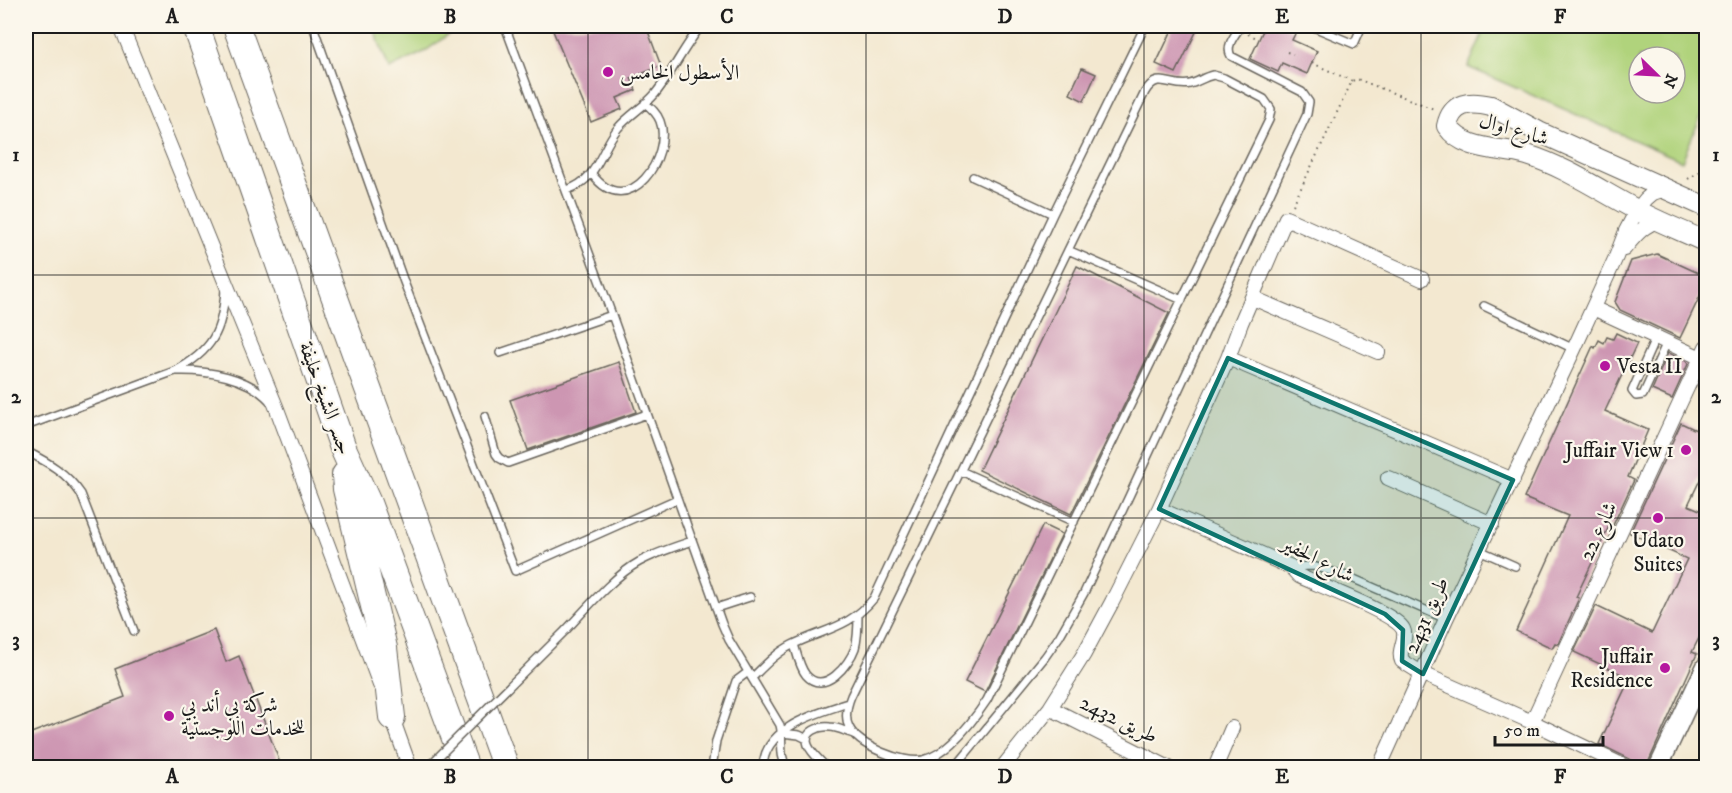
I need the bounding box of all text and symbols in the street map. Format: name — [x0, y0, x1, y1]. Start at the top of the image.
text: A — [165, 5, 180, 30]
text: B — [444, 5, 456, 30]
text: C — [720, 5, 734, 30]
text: D — [998, 5, 1013, 30]
text: E — [1275, 5, 1289, 30]
text: F — [1554, 5, 1567, 30]
north arrow — [1627, 45, 1687, 105]
place label: الأسطول الخامس — [620, 57, 739, 86]
marker: الأسطول الخامس — [601, 65, 615, 79]
text: N — [1658, 71, 1682, 91]
street label: شارع اوال — [1475, 108, 1552, 156]
text: 1 — [12, 143, 20, 168]
text: 1 — [1712, 143, 1720, 168]
street label: جسر الشيخ خليفة — [288, 338, 358, 460]
place label: Vesta II — [1616, 354, 1682, 380]
marker: Vesta II — [1598, 359, 1612, 373]
text: 2 — [11, 385, 22, 410]
text: 2 — [1711, 385, 1722, 410]
place label: Juffair View 1 — [1563, 438, 1674, 464]
marker: Juffair View 1 — [1679, 443, 1693, 457]
street label: شارع 22 — [1574, 498, 1627, 567]
marker: Udato Suites — [1651, 511, 1665, 525]
place label: Udato Suites — [1632, 528, 1684, 578]
street label: شارع الجفير — [1273, 530, 1358, 593]
street label: طريق 2431 — [1399, 573, 1455, 658]
text: 3 — [12, 628, 20, 653]
text: 3 — [1712, 628, 1720, 653]
place label: Juffair Residence — [1570, 644, 1653, 694]
marker: Juffair Residence — [1658, 661, 1672, 675]
place label: شركة بي أند بي للخدمات اللوجستية — [181, 689, 305, 742]
street label: طريق 2432 — [1075, 690, 1162, 750]
marker: شركة بي أند بي للخدمات اللوجستية — [162, 709, 176, 723]
scale bar — [1495, 709, 1603, 747]
text: 50 m — [1504, 720, 1540, 742]
text: A — [165, 765, 180, 790]
text: B — [444, 765, 456, 790]
text: C — [720, 765, 734, 790]
text: D — [998, 765, 1013, 790]
text: E — [1275, 765, 1289, 790]
text: F — [1554, 765, 1567, 790]

